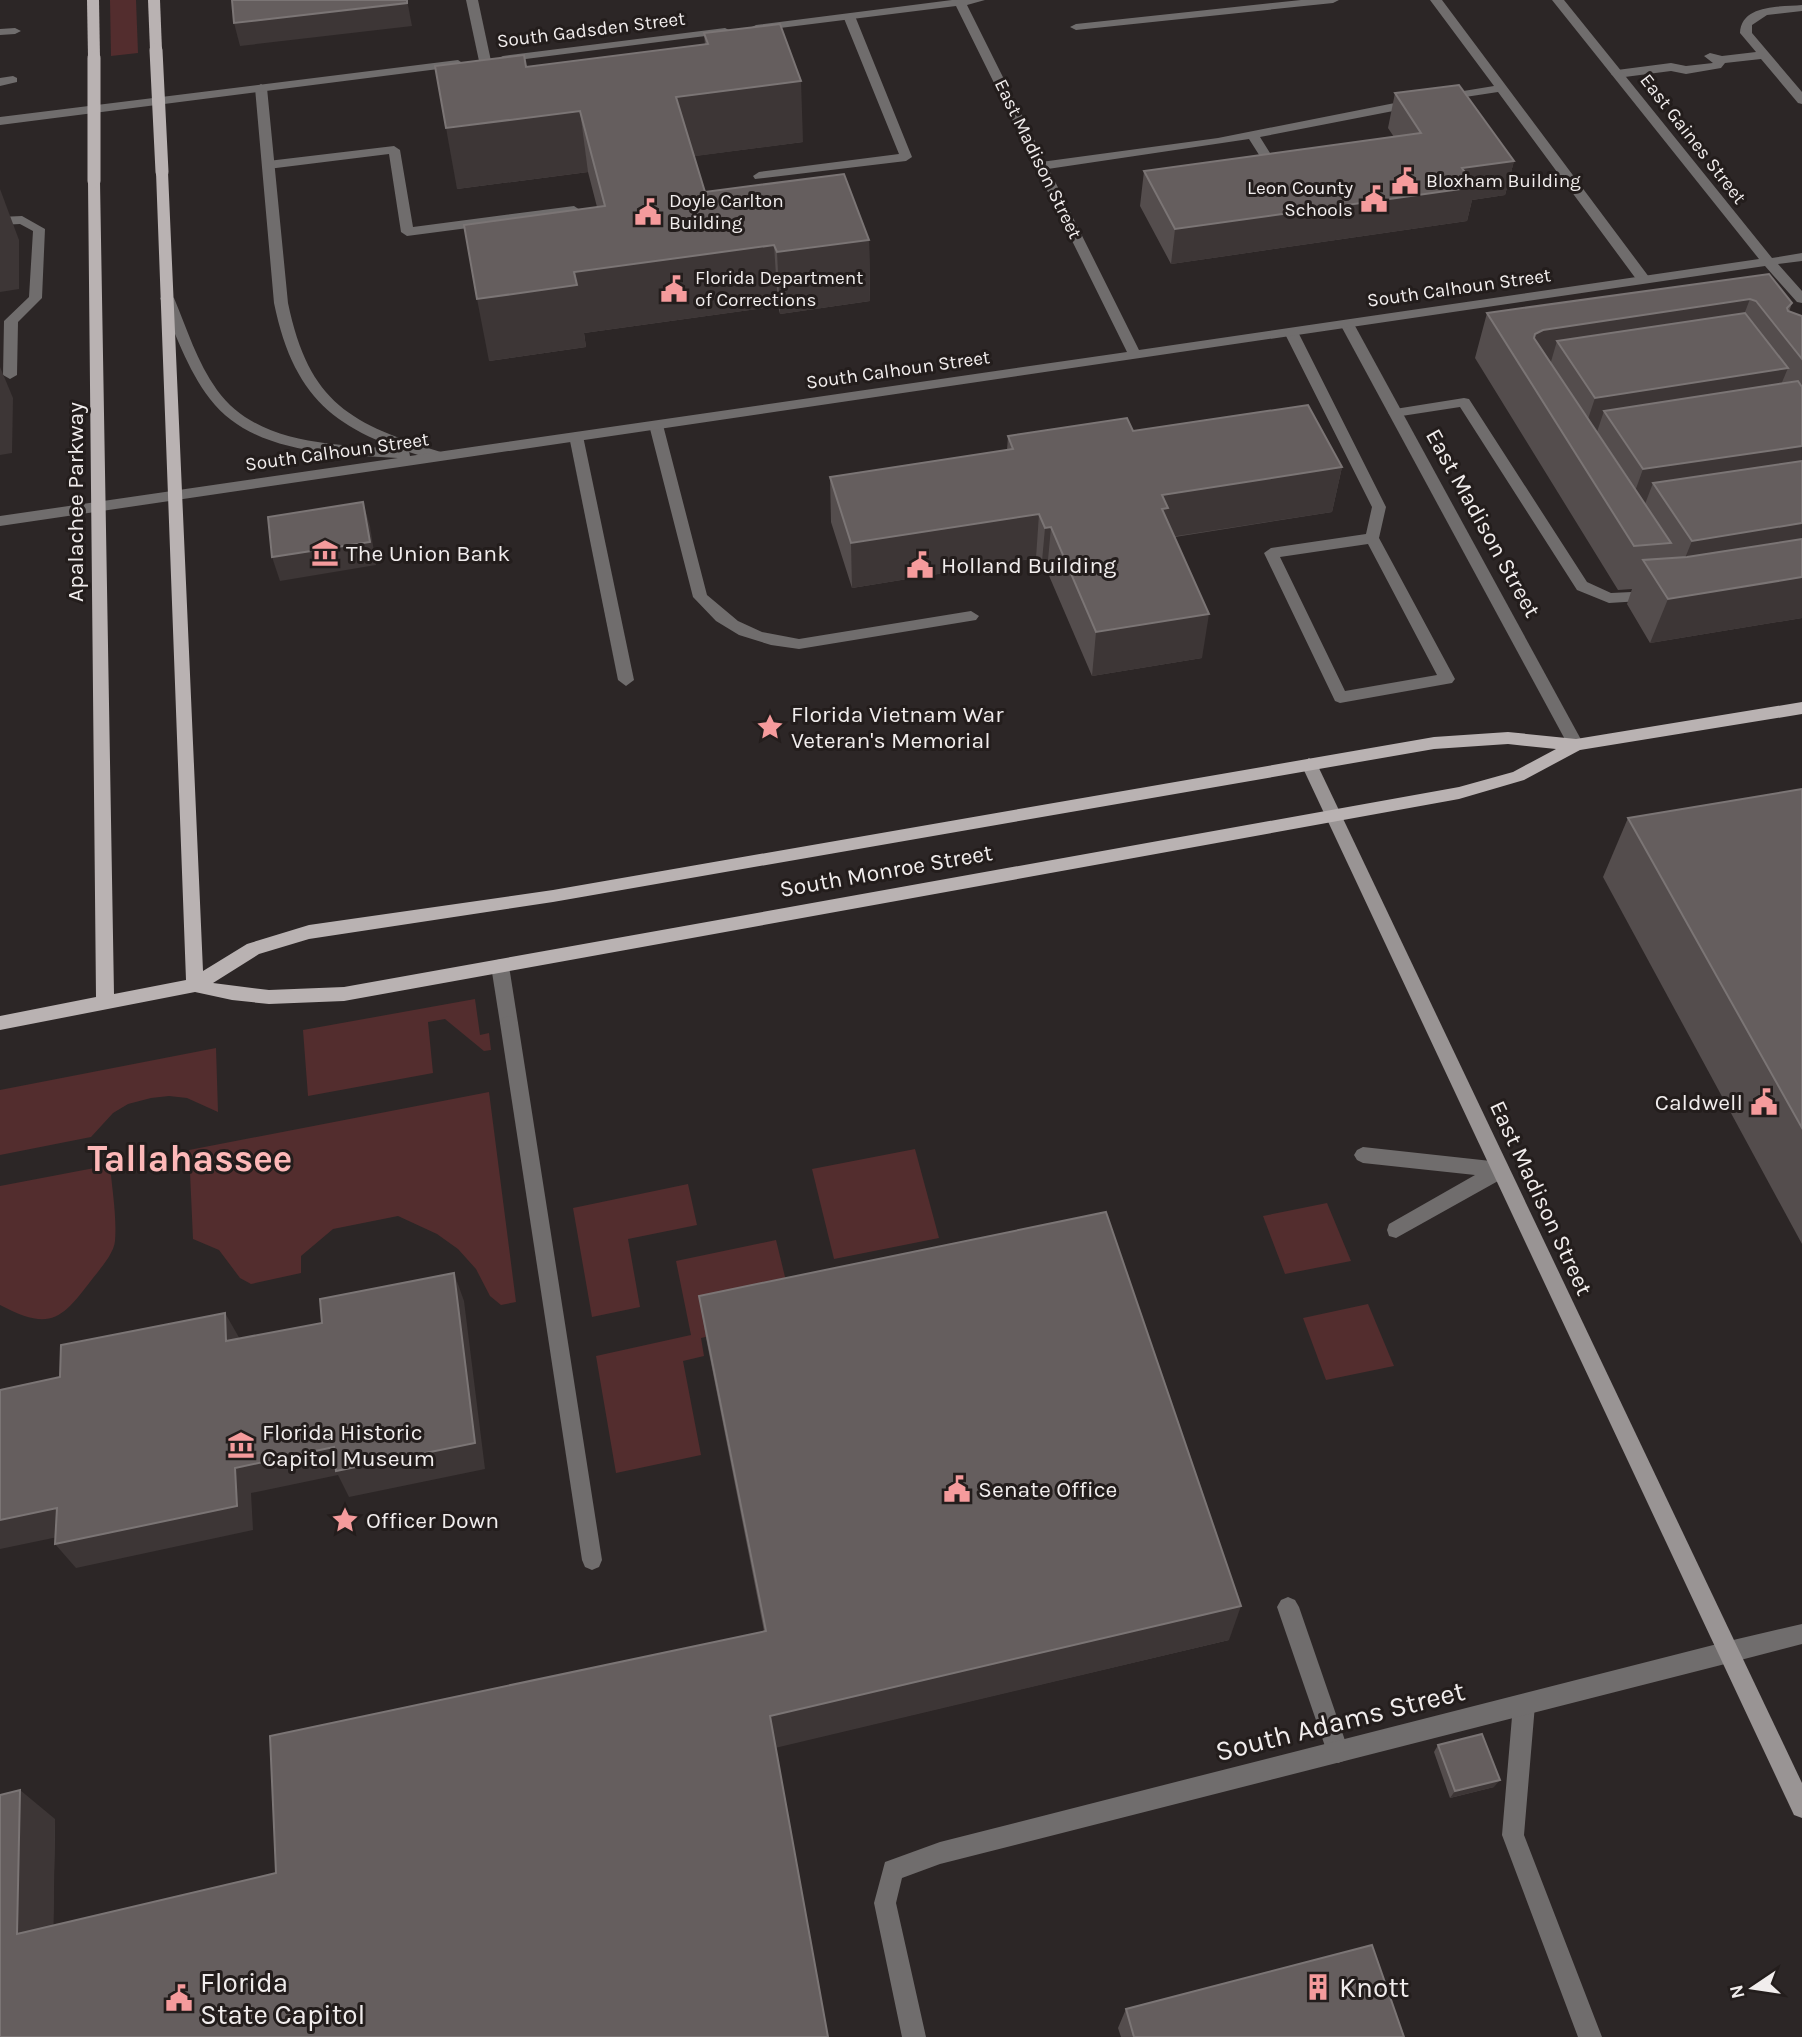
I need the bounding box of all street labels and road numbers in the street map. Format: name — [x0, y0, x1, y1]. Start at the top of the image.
street label: South Gadsden Street — [496, 8, 686, 52]
street label: East Gaines Street — [1635, 70, 1751, 208]
street label: East Madison Street — [990, 76, 1086, 242]
street label: South Calhoun Street — [1366, 264, 1552, 312]
street label: South Calhoun Street — [805, 346, 991, 394]
street label: Apalachee Parkway — [62, 402, 89, 602]
street label: East Madison Street — [1420, 424, 1546, 622]
street label: South Calhoun Street — [244, 428, 430, 476]
street label: South Monroe Street — [777, 839, 995, 903]
street label: East Madison Street — [1484, 1096, 1598, 1300]
street label: South Adams Street — [1212, 1674, 1468, 1768]

